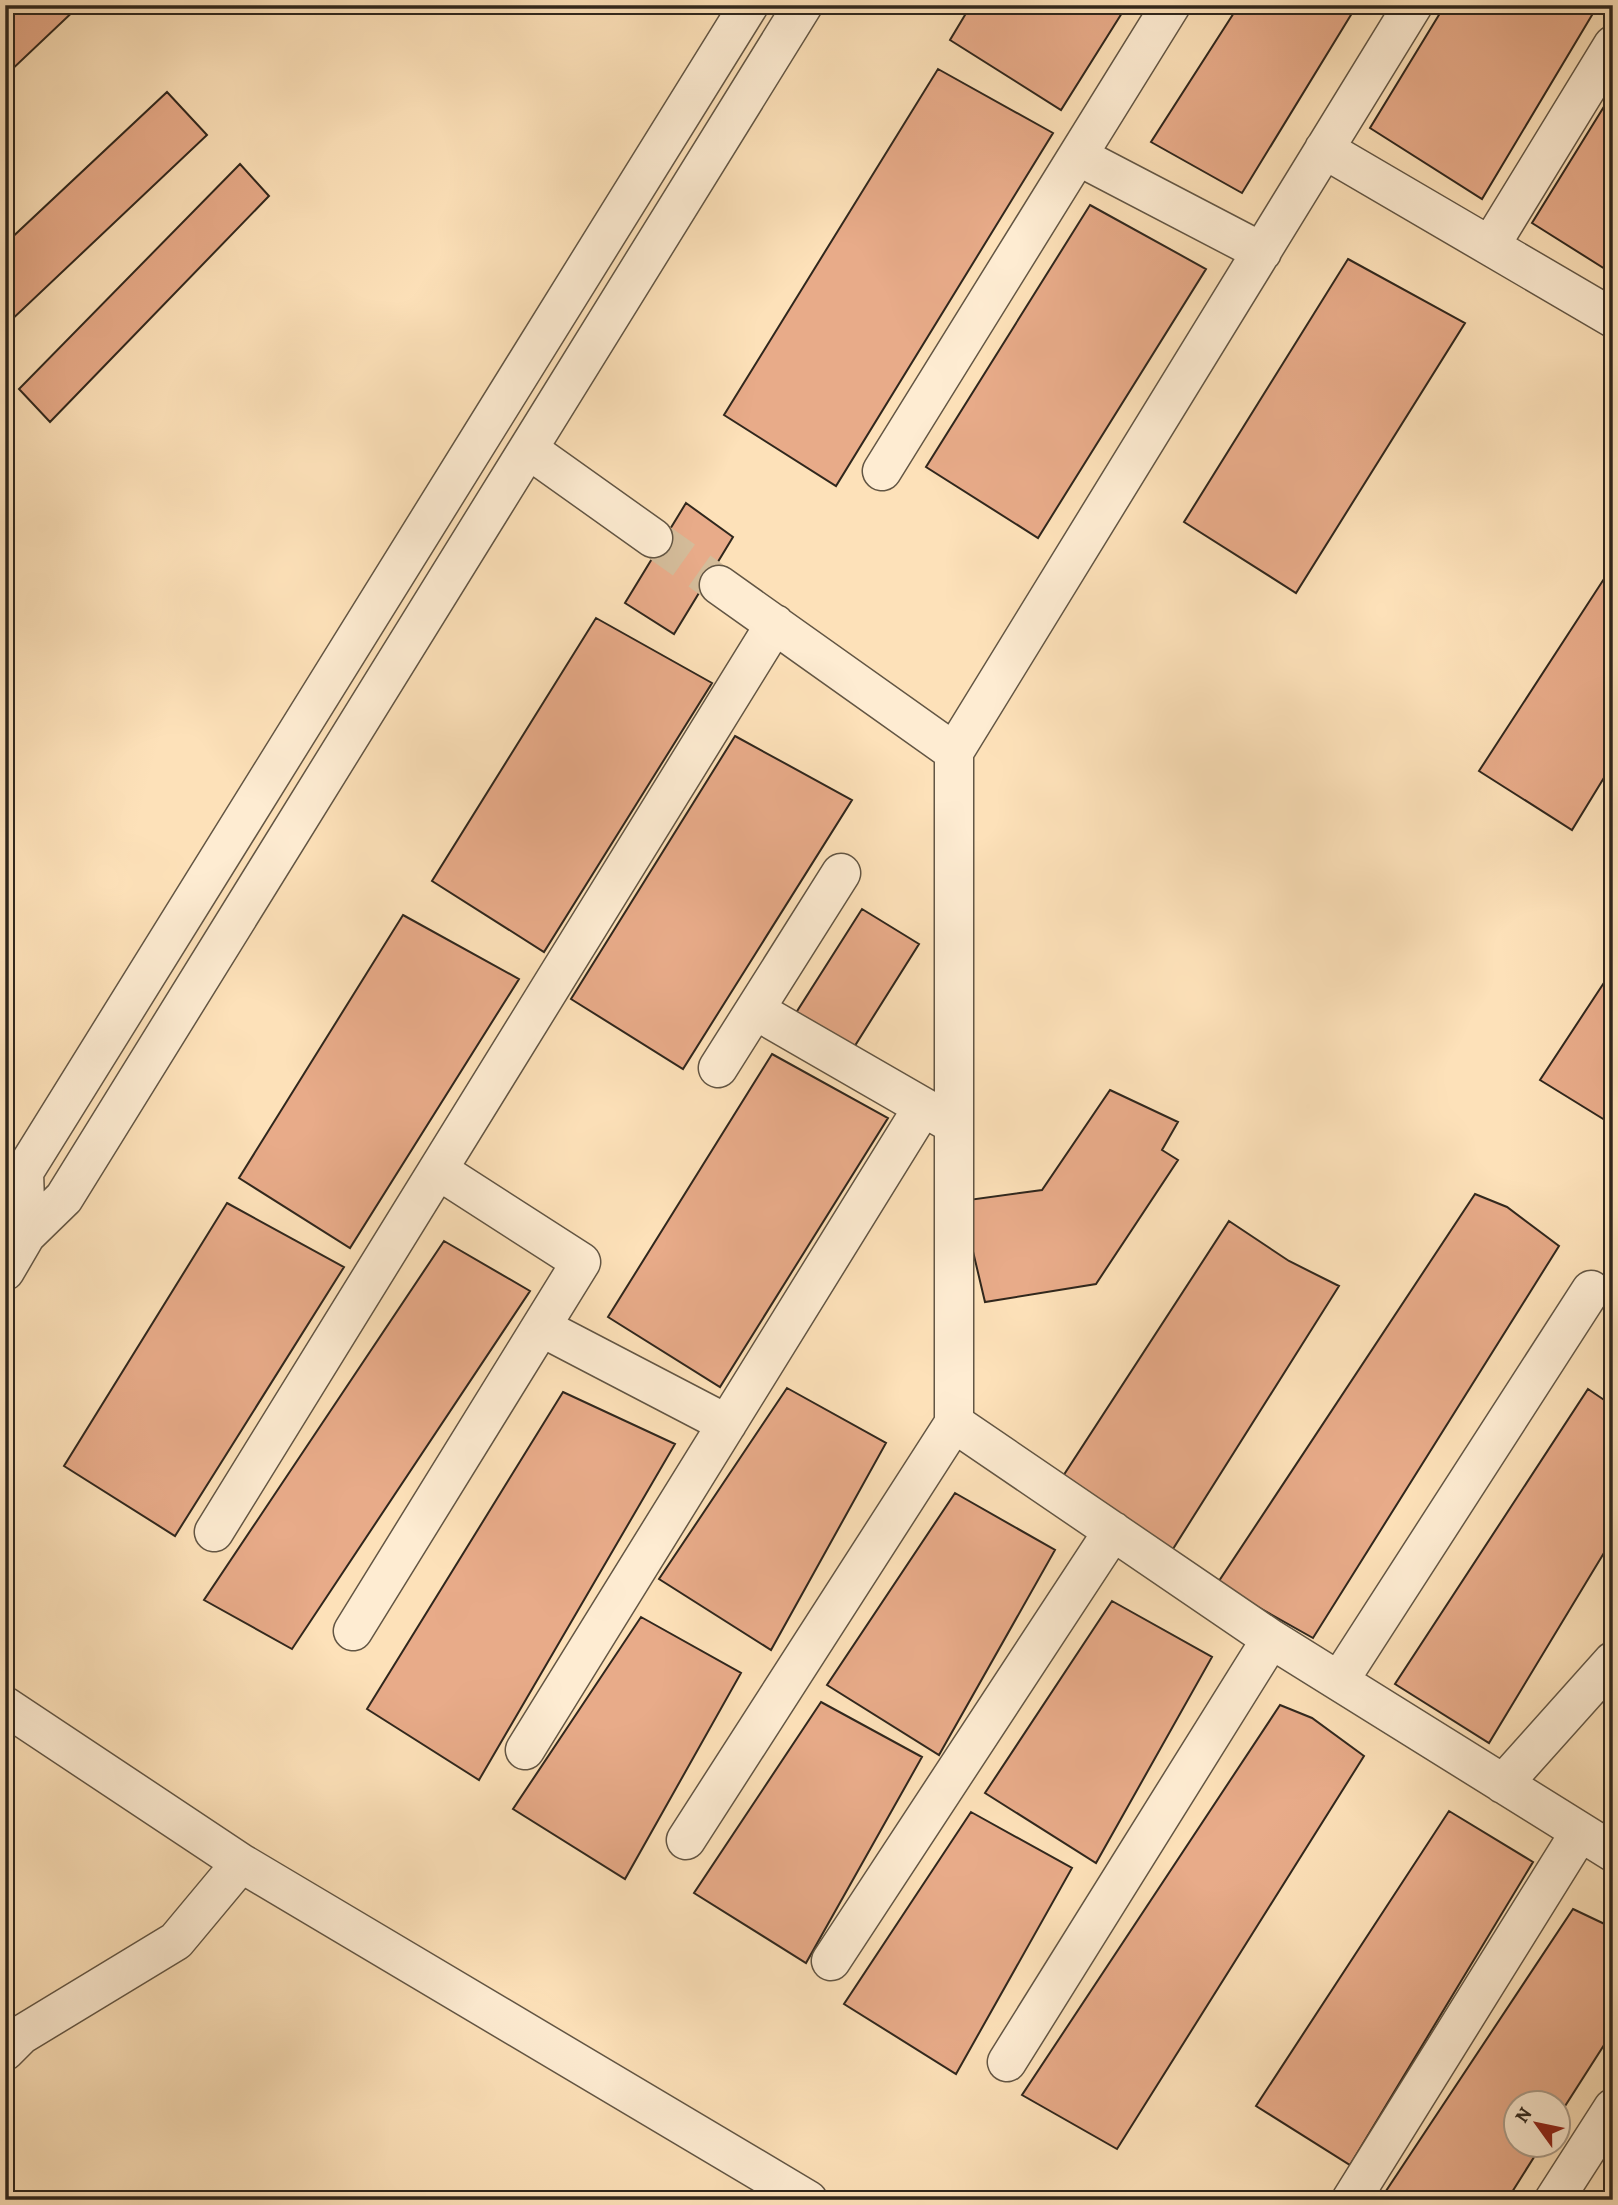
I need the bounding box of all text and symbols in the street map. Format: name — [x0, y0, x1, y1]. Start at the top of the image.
north arrow — [1502, 2090, 1572, 2160]
text: N — [1509, 2102, 1538, 2128]

